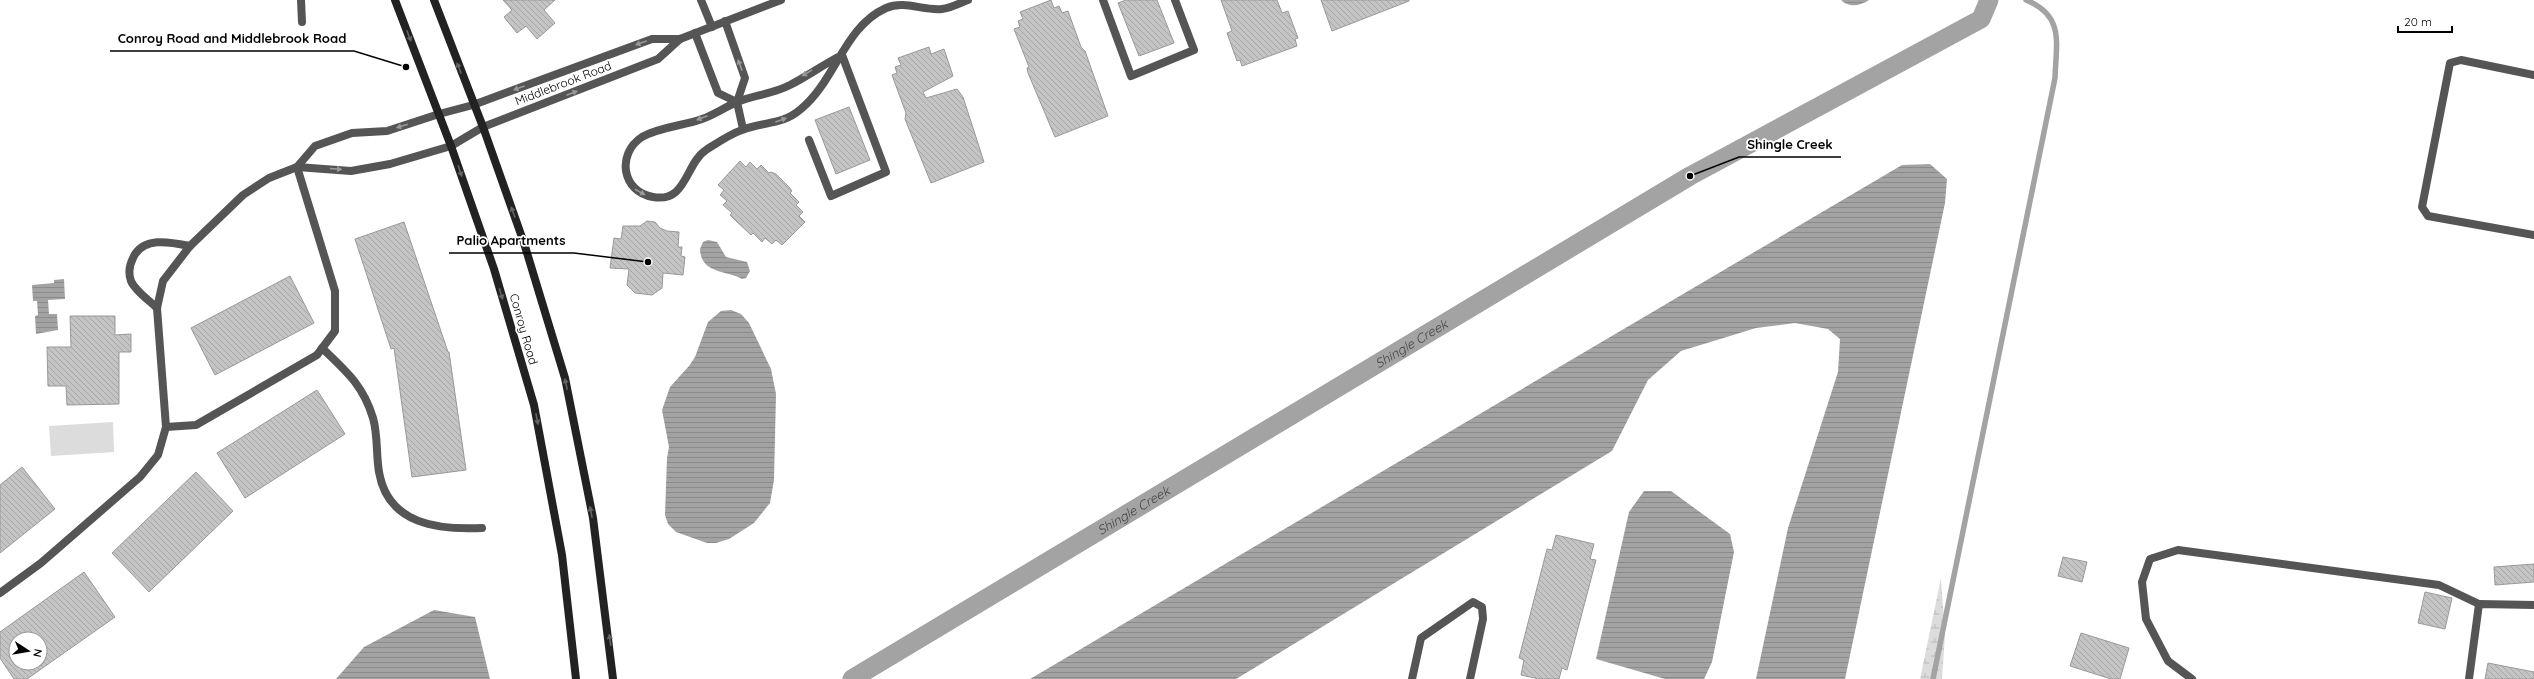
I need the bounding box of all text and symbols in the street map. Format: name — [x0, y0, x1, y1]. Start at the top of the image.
scale bar — [2398, 8, 2452, 34]
text: 20 m — [2404, 14, 2432, 29]
callout: Conroy Road and Middlebrook Road — [110, 26, 354, 51]
text: Conroy Road and Middlebrook Road — [118, 30, 346, 46]
one-way arrow — [406, 31, 412, 43]
one-way arrow — [635, 40, 647, 46]
street label: Middlebrook Road — [513, 58, 613, 108]
one-way arrow — [737, 59, 743, 71]
one-way arrow — [456, 62, 462, 74]
one-way arrow — [801, 70, 813, 77]
one-way arrow — [513, 85, 525, 91]
one-way arrow — [566, 89, 578, 95]
one-way arrow — [695, 116, 707, 122]
one-way arrow — [775, 117, 787, 123]
one-way arrow — [395, 123, 407, 129]
callout: Shingle Creek — [1739, 132, 1841, 157]
text: Shingle Creek — [1747, 136, 1833, 152]
one-way arrow — [330, 166, 342, 173]
one-way arrow — [457, 166, 463, 178]
one-way arrow — [634, 188, 646, 195]
one-way arrow — [510, 206, 516, 218]
callout: Palio Apartments — [449, 228, 574, 253]
text: Palio Apartments — [456, 232, 566, 248]
one-way arrow — [498, 289, 504, 301]
street label: Conroy Road — [507, 292, 541, 366]
water label: Shingle Creek — [1372, 315, 1451, 371]
one-way arrow — [563, 378, 569, 390]
one-way arrow — [534, 413, 540, 425]
water label: Shingle Creek — [1094, 482, 1173, 538]
one-way arrow — [588, 505, 594, 518]
north arrow — [8, 631, 48, 671]
one-way arrow — [607, 634, 613, 646]
text: N — [30, 648, 45, 658]

